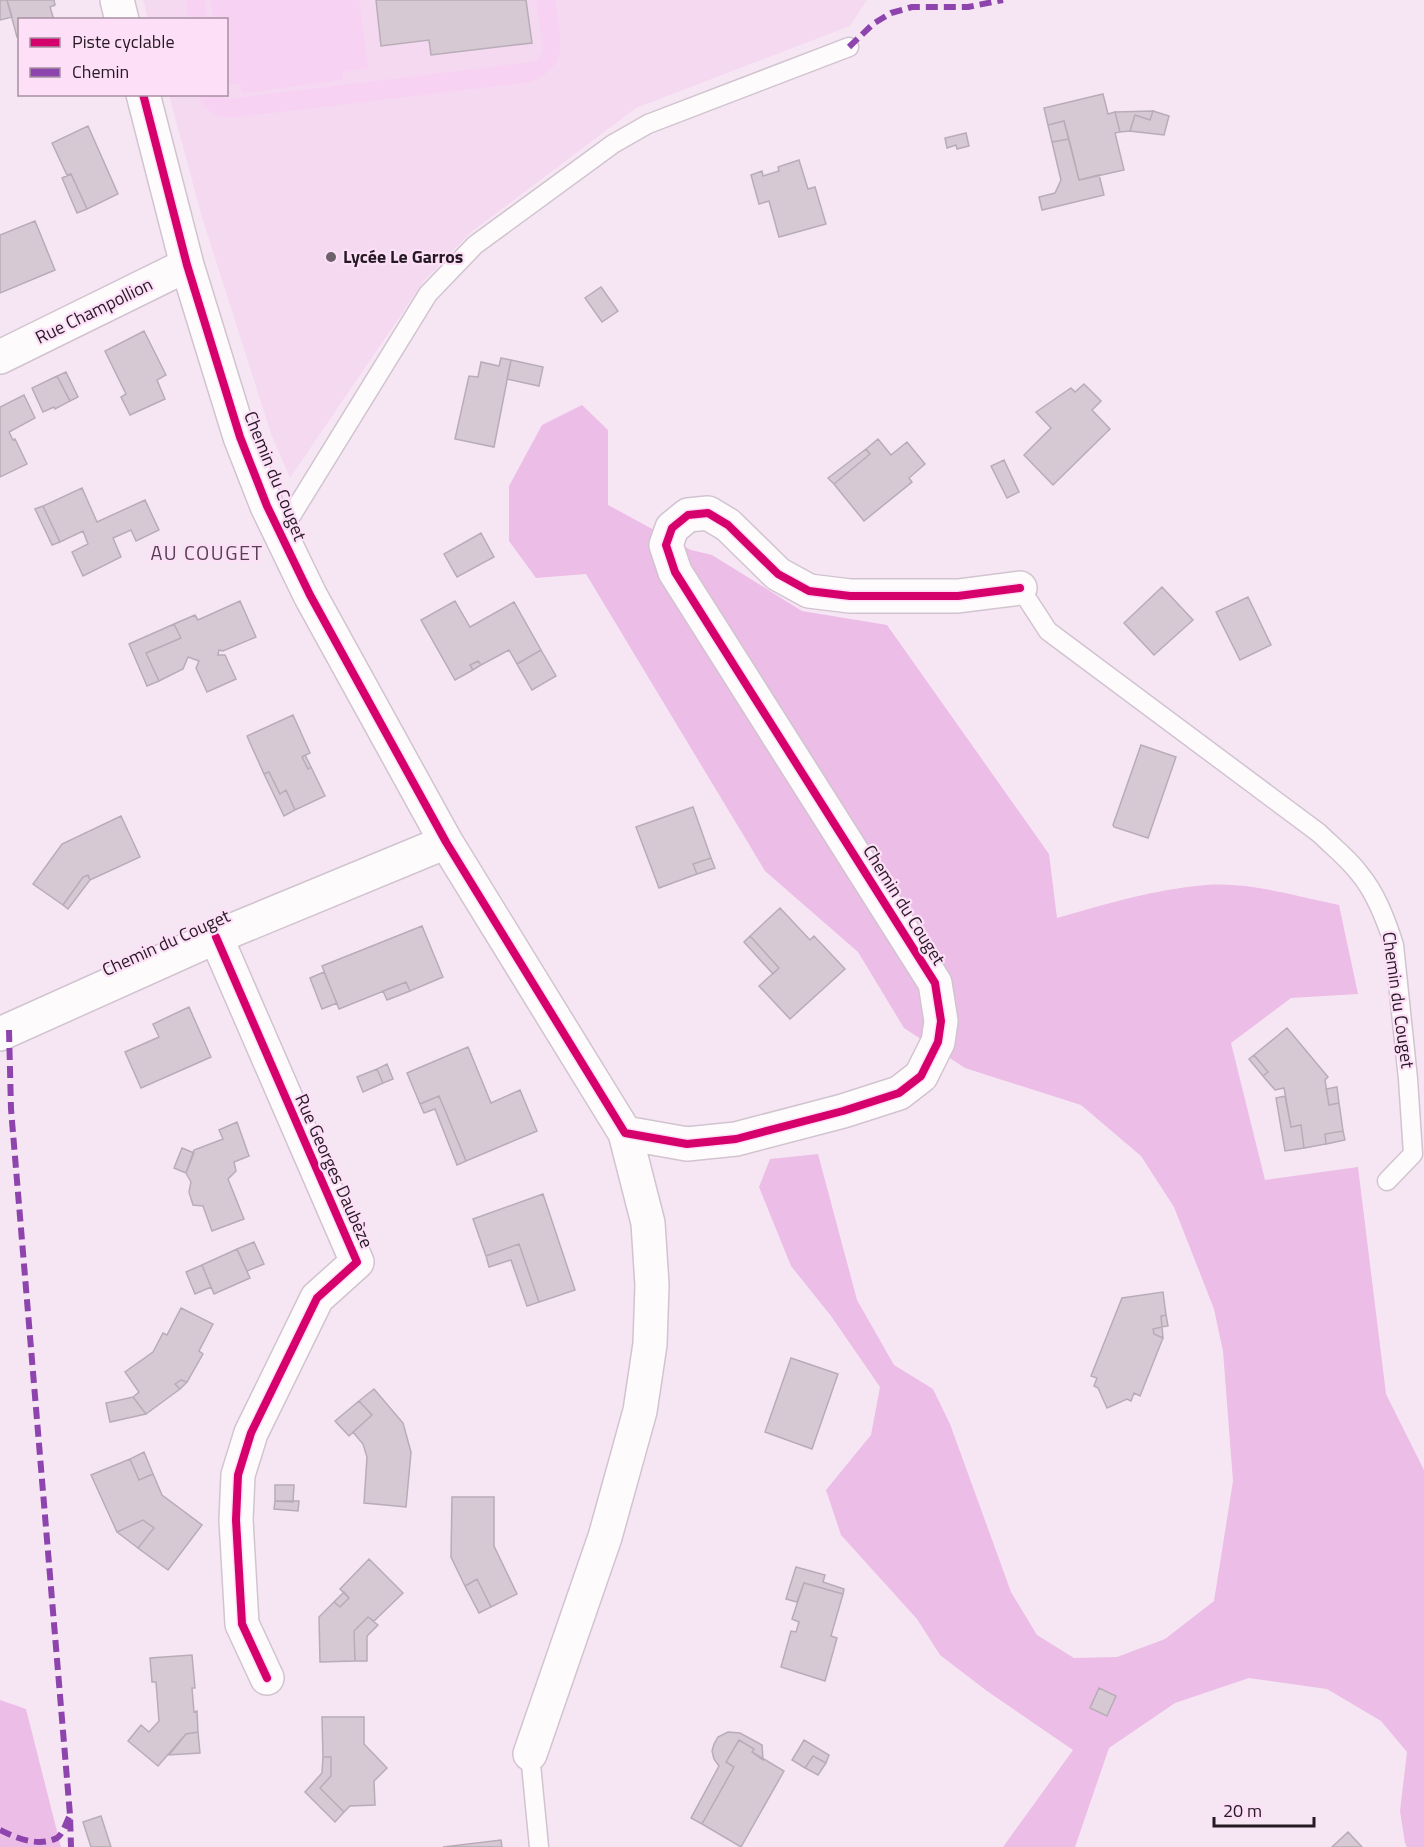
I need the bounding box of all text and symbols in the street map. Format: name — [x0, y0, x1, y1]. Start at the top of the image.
legend — [18, 18, 228, 96]
text: Piste cyclable — [72, 28, 174, 55]
text: Chemin — [72, 58, 129, 85]
place label: Lycée Le Garros — [343, 243, 463, 270]
marker: Lycée Le Garros — [324, 250, 338, 264]
street label: Rue Champollion — [31, 270, 157, 351]
street label: Chemin du Couget — [237, 407, 314, 545]
district label: AU COUGET — [150, 537, 264, 568]
street label: Chemin du Couget — [857, 839, 953, 971]
street label: Chemin du Couget — [98, 902, 235, 983]
street label: Chemin du Couget — [1376, 930, 1422, 1071]
street label: Rue Georges Daubèze — [288, 1089, 381, 1252]
scale bar — [1214, 1790, 1314, 1828]
text: 20 m — [1223, 1797, 1262, 1824]

